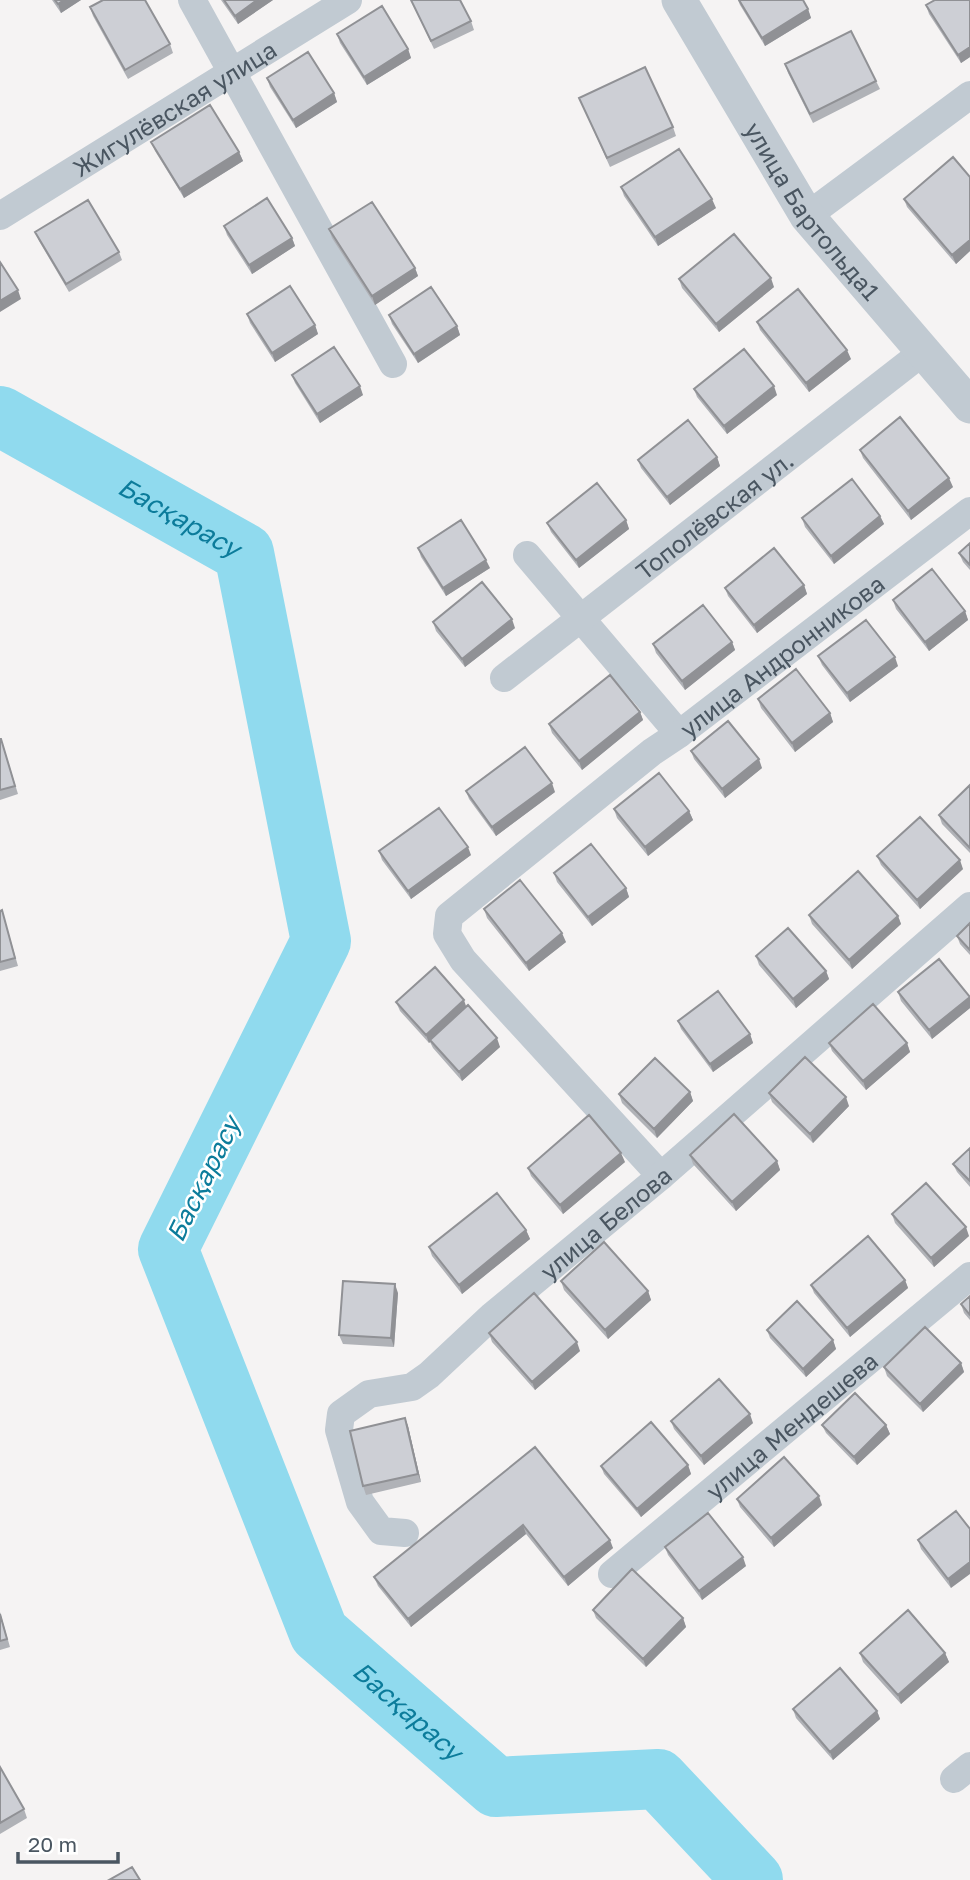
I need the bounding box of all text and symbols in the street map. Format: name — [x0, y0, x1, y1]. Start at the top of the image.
street label: Жигулёвская улица — [67, 34, 281, 182]
street label: улица Бартольда1 — [740, 116, 887, 305]
street label: Тополёвская ул. — [630, 444, 798, 585]
water label: Басқарасу — [113, 470, 249, 565]
street label: улица Андронникова — [674, 568, 889, 743]
water label: Басқарасу — [160, 1109, 248, 1246]
street label: улица Белова — [534, 1160, 677, 1285]
street label: улица Мендешева — [699, 1345, 883, 1505]
water label: Басқарасу — [347, 1655, 472, 1769]
scale bar — [18, 1820, 117, 1864]
text: 20 m — [28, 1831, 77, 1857]

